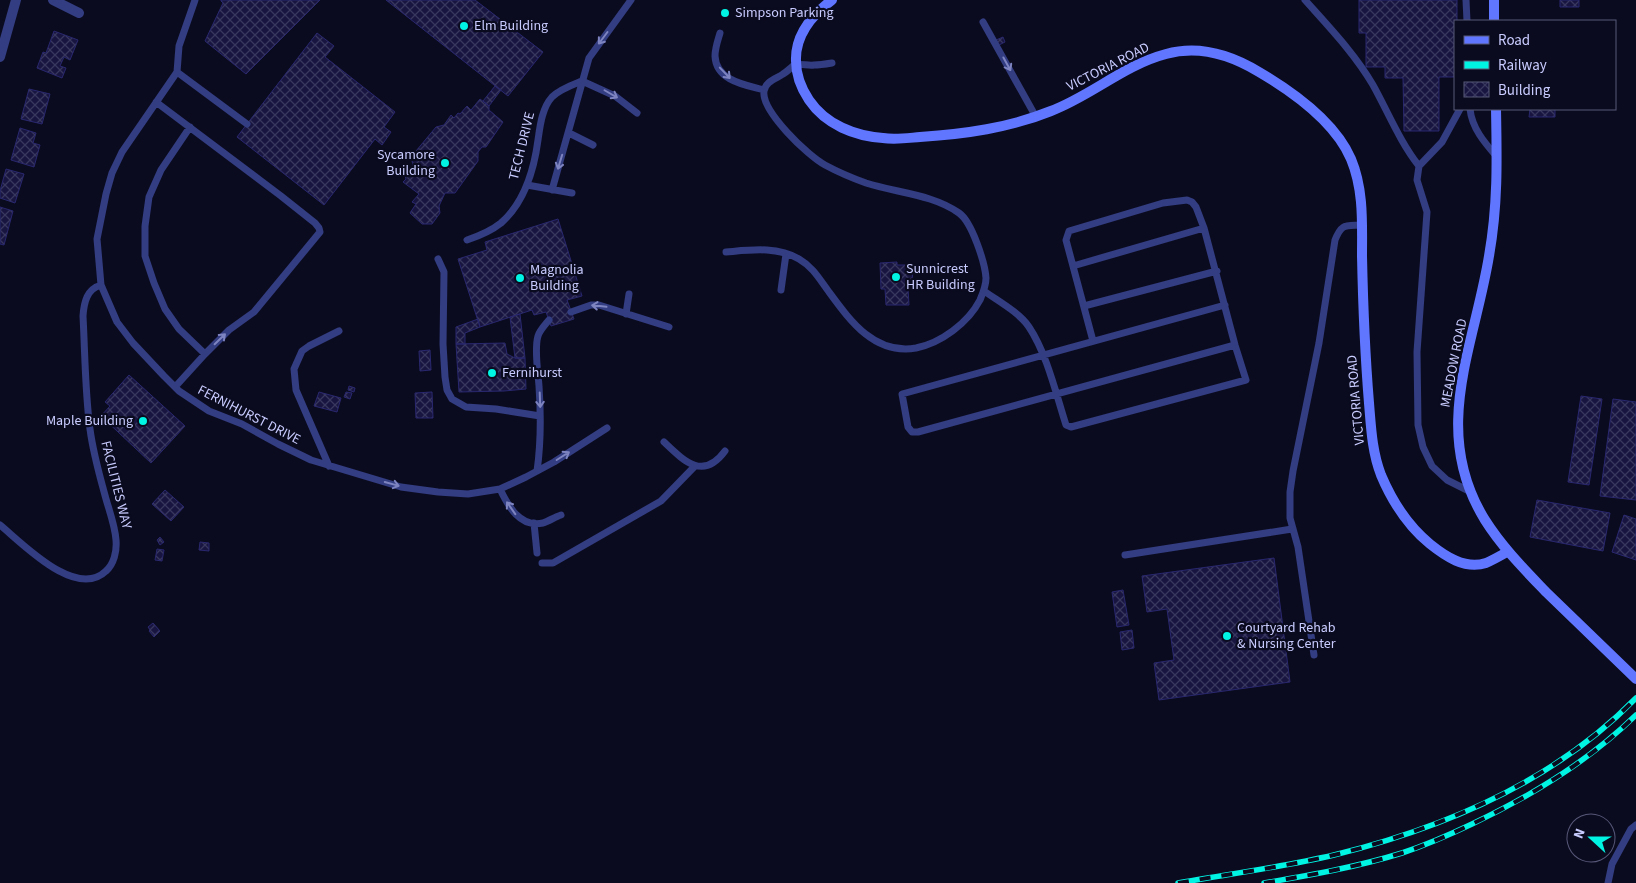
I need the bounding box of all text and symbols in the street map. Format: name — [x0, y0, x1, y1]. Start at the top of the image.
place label: Simpson Parking — [735, 3, 834, 23]
marker: Simpson Parking — [719, 7, 731, 19]
place label: Elm Building — [474, 16, 548, 36]
marker: Elm Building — [458, 20, 470, 32]
legend — [1454, 20, 1616, 110]
text: Road — [1498, 30, 1530, 51]
one-way arrow — [597, 31, 608, 44]
street label: VICTORIA ROAD — [1063, 38, 1153, 96]
text: Railway — [1498, 55, 1547, 76]
one-way arrow — [1002, 57, 1012, 71]
one-way arrow — [719, 67, 731, 79]
text: Building — [1498, 80, 1551, 101]
one-way arrow — [603, 90, 617, 100]
street label: TECH DRIVE — [504, 110, 540, 182]
place label: Sycamore Building — [377, 145, 435, 181]
one-way arrow — [555, 153, 565, 169]
marker: Sycamore Building — [439, 157, 451, 169]
place label: Sunnicrest HR Building — [906, 259, 975, 295]
place label: Magnolia Building — [530, 260, 584, 296]
marker: Sunnicrest HR Building — [890, 271, 902, 283]
marker: Magnolia Building — [514, 272, 526, 284]
one-way arrow — [591, 302, 607, 311]
street label: MEADOW ROAD — [1436, 317, 1472, 409]
one-way arrow — [214, 333, 226, 345]
street label: VICTORIA ROAD — [1342, 354, 1370, 446]
place label: Fernihurst — [502, 363, 562, 383]
marker: Fernihurst — [486, 367, 498, 379]
street label: FERNIHURST DRIVE — [194, 380, 304, 450]
one-way arrow — [535, 392, 544, 408]
place label: Maple Building — [46, 411, 133, 431]
marker: Maple Building — [137, 415, 149, 427]
street label: FACILITIES WAY — [95, 439, 137, 531]
one-way arrow — [556, 451, 570, 461]
one-way arrow — [384, 480, 400, 490]
one-way arrow — [506, 501, 516, 515]
place label: Courtyard Rehab & Nursing Center — [1237, 618, 1336, 654]
marker: Courtyard Rehab & Nursing Center — [1221, 630, 1233, 642]
north arrow — [1566, 813, 1616, 863]
text: N — [1569, 826, 1591, 842]

